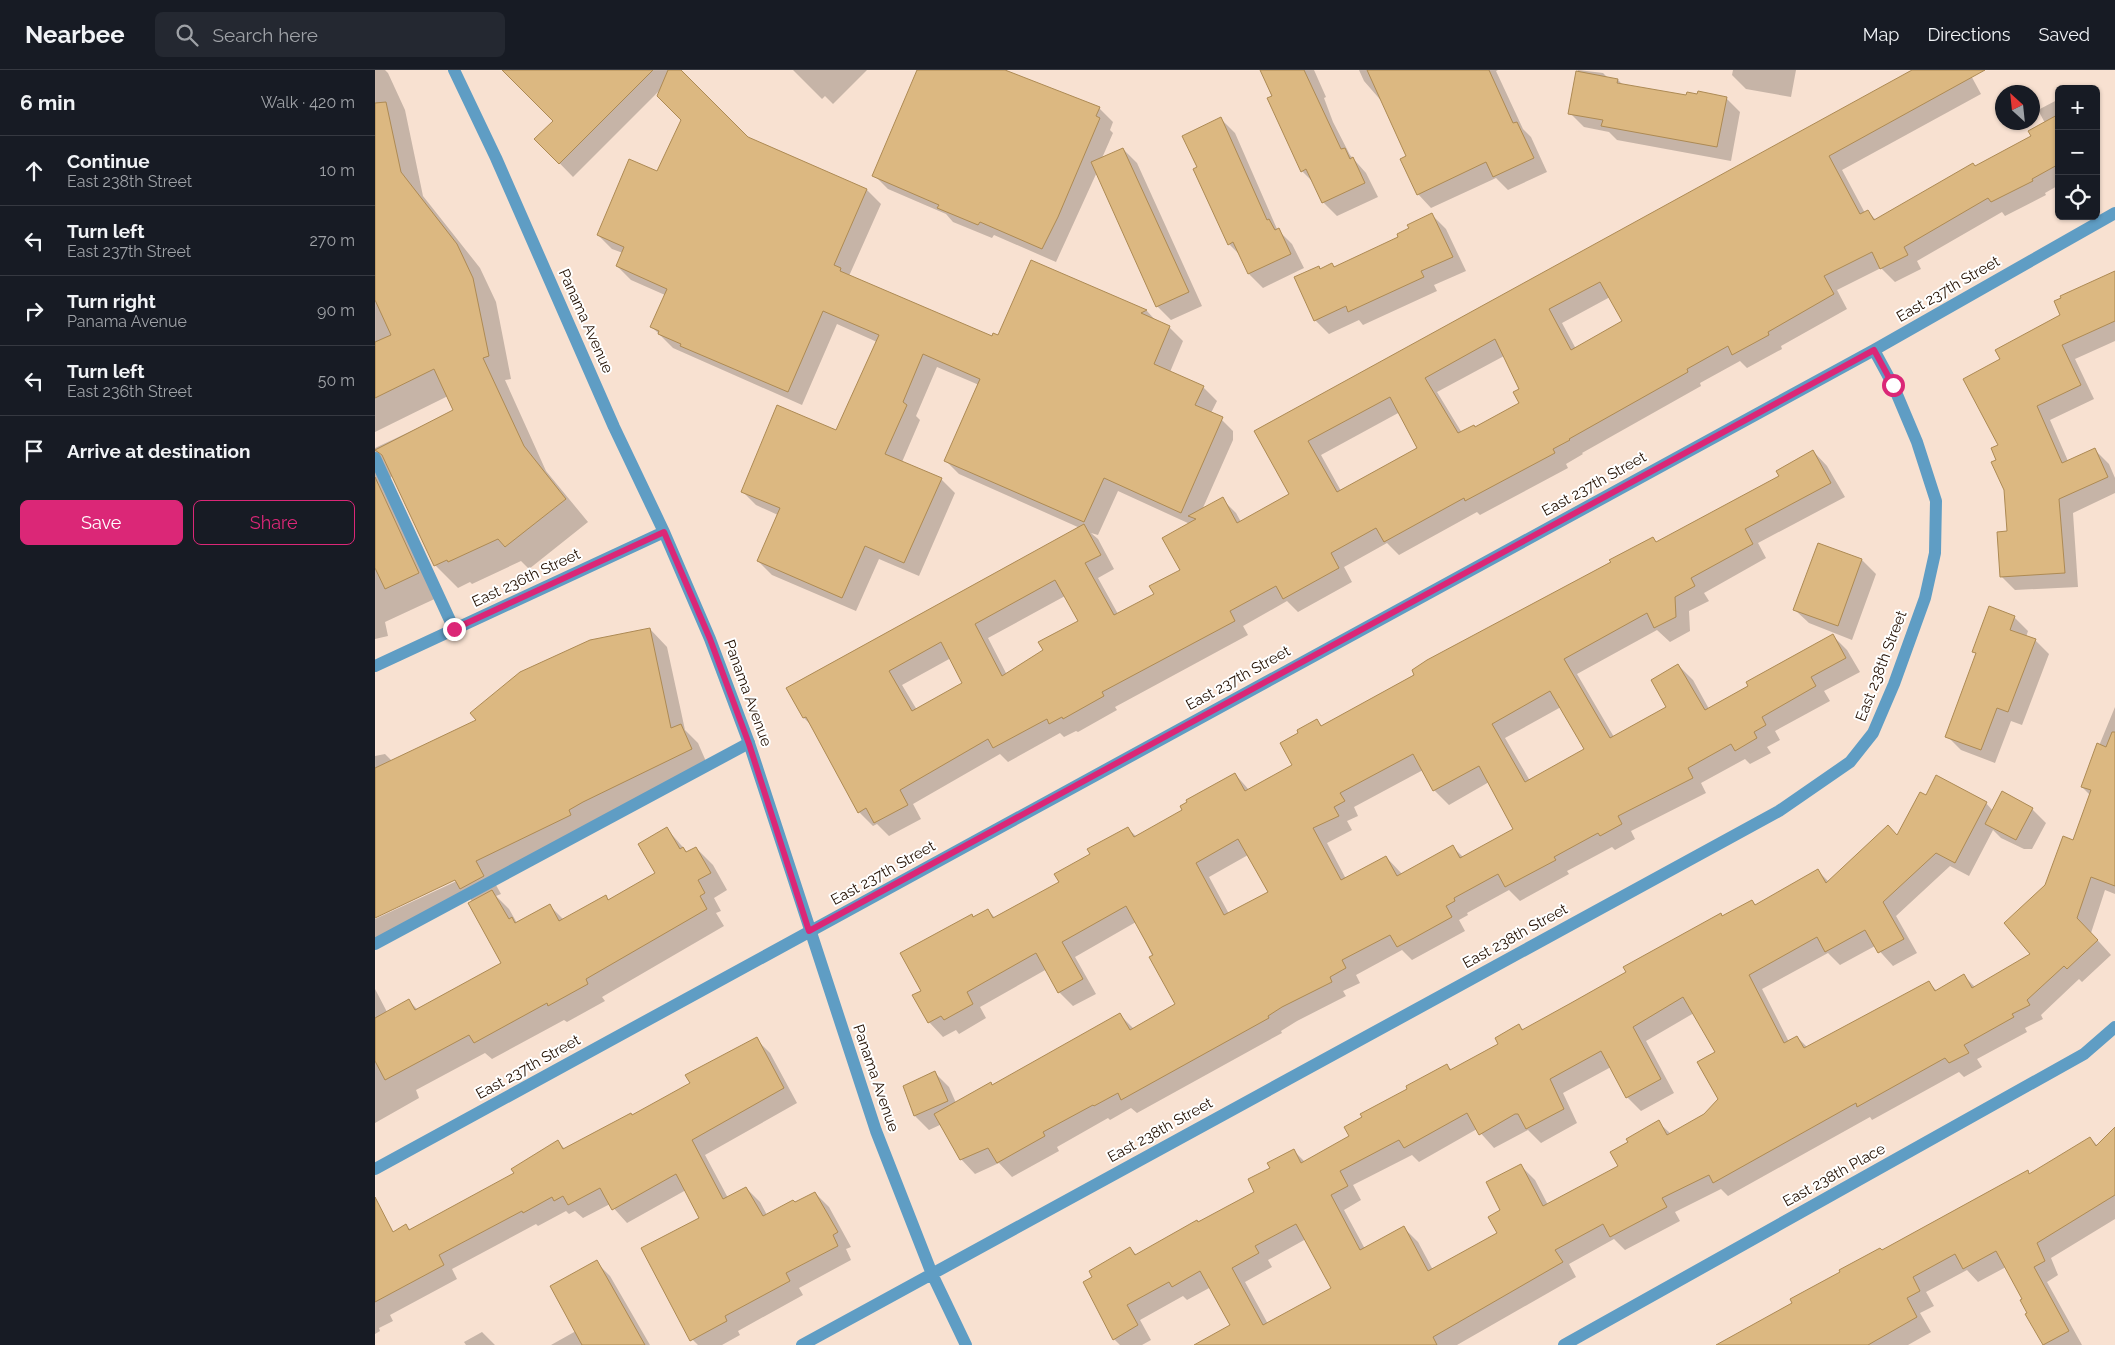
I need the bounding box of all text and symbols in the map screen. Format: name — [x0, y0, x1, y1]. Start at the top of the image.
search box — [155, 12, 505, 57]
text: Nearbee — [25, 20, 125, 49]
icon: search — [173, 21, 201, 49]
text: Search here — [213, 24, 318, 46]
text: Map — [1863, 24, 1899, 45]
text: Directions — [1927, 24, 2011, 45]
text: Saved — [2039, 24, 2090, 45]
north arrow — [1995, 85, 2040, 130]
map controls — [2055, 85, 2100, 220]
button: + — [2055, 85, 2100, 130]
text: 6 min — [20, 90, 75, 115]
text: Walk · 420 m — [261, 93, 355, 112]
button: − — [2055, 130, 2100, 175]
text: Continue — [67, 150, 150, 172]
icon: ahead — [20, 157, 48, 185]
text: 10 m — [320, 161, 355, 180]
text: East 238th Street — [67, 172, 192, 191]
button: locate — [2055, 175, 2100, 220]
text: Turn left — [67, 220, 144, 242]
icon: left — [20, 227, 48, 255]
text: 270 m — [310, 231, 355, 250]
text: East 237th Street — [67, 242, 191, 261]
street label: East 237th Street — [1893, 252, 2003, 326]
street label: Panama Avenue — [555, 266, 617, 376]
text: Turn right — [67, 290, 156, 312]
icon: right — [20, 297, 48, 325]
text: 90 m — [317, 301, 355, 320]
text: Panama Avenue — [67, 312, 187, 331]
text: Turn left — [67, 360, 144, 382]
icon: left — [20, 367, 48, 395]
text: 50 m — [318, 371, 355, 390]
route start — [1882, 374, 1905, 397]
text: East 236th Street — [67, 382, 192, 401]
icon: arrive — [20, 437, 48, 465]
text: Arrive at destination — [67, 440, 251, 462]
street label: East 237th Street — [1539, 448, 1649, 520]
button: Save — [20, 500, 183, 545]
button: Share — [193, 500, 355, 545]
street label: East 236th Street — [469, 545, 583, 611]
street label: East 238th Street — [1852, 608, 1910, 724]
route end — [443, 618, 466, 641]
street label: Panama Avenue — [720, 637, 776, 749]
street label: East 237th Street — [1183, 642, 1293, 714]
street label: East 237th Street — [828, 837, 938, 909]
street label: East 238th Street — [1459, 900, 1571, 972]
street label: Panama Avenue — [849, 1022, 903, 1134]
street label: East 237th Street — [473, 1031, 583, 1103]
street label: East 238th Street — [1104, 1094, 1216, 1166]
street label: East 238th Place — [1780, 1139, 1888, 1211]

